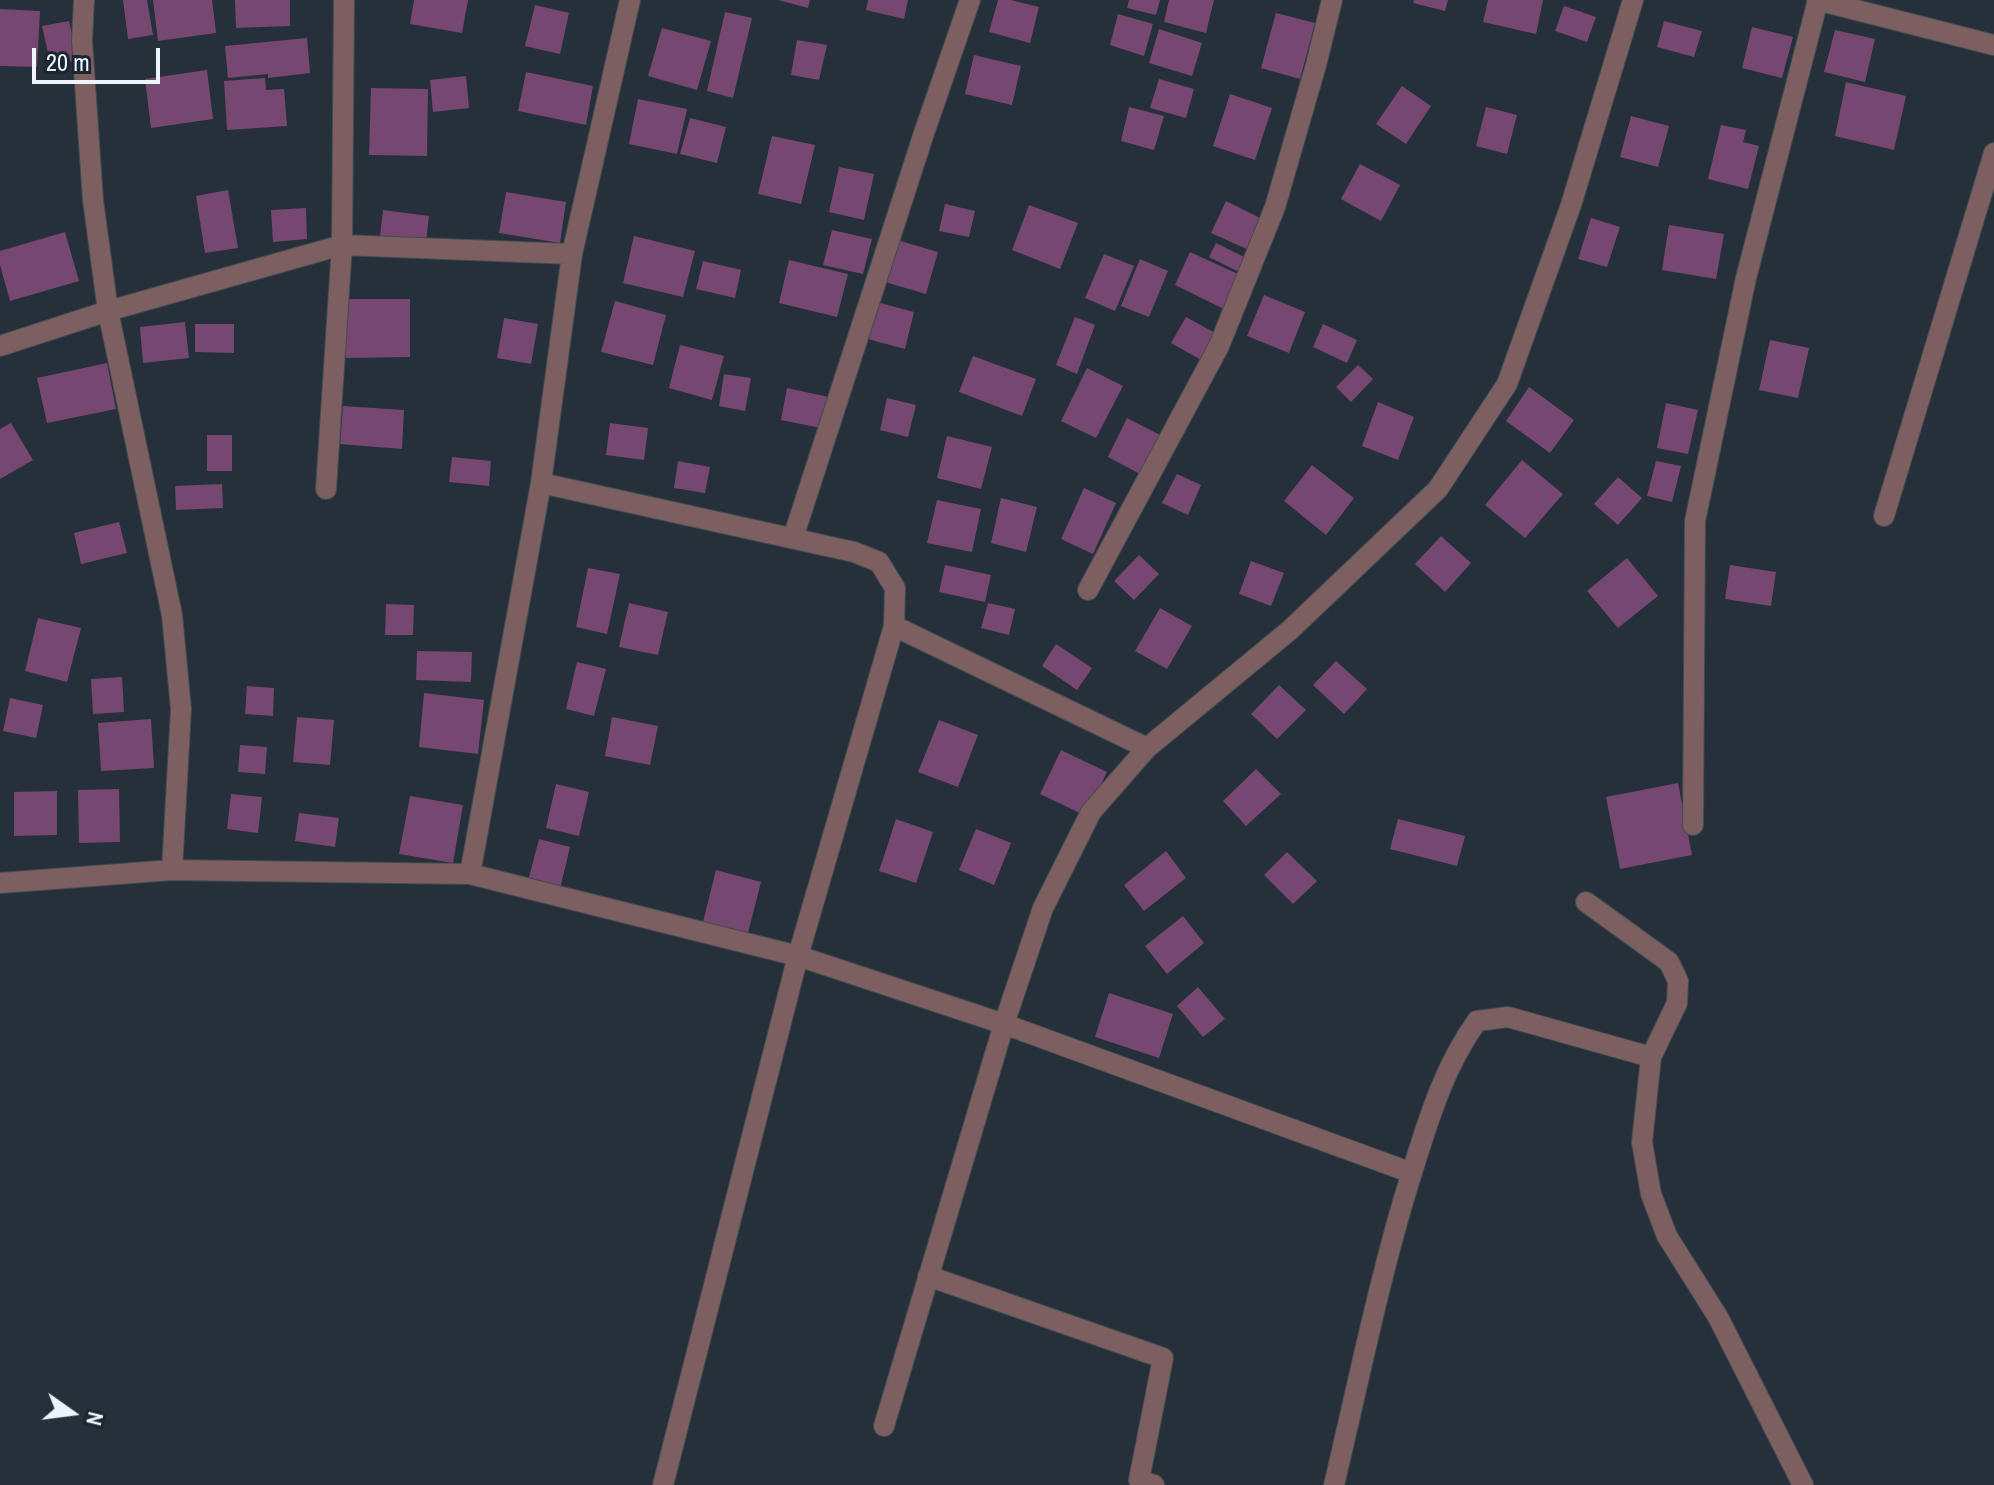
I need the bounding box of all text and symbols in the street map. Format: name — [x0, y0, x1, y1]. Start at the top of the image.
scale bar — [36, 32, 164, 82]
text: 20 m — [46, 46, 90, 78]
north arrow — [32, 1373, 112, 1453]
text: N — [79, 1409, 111, 1429]

